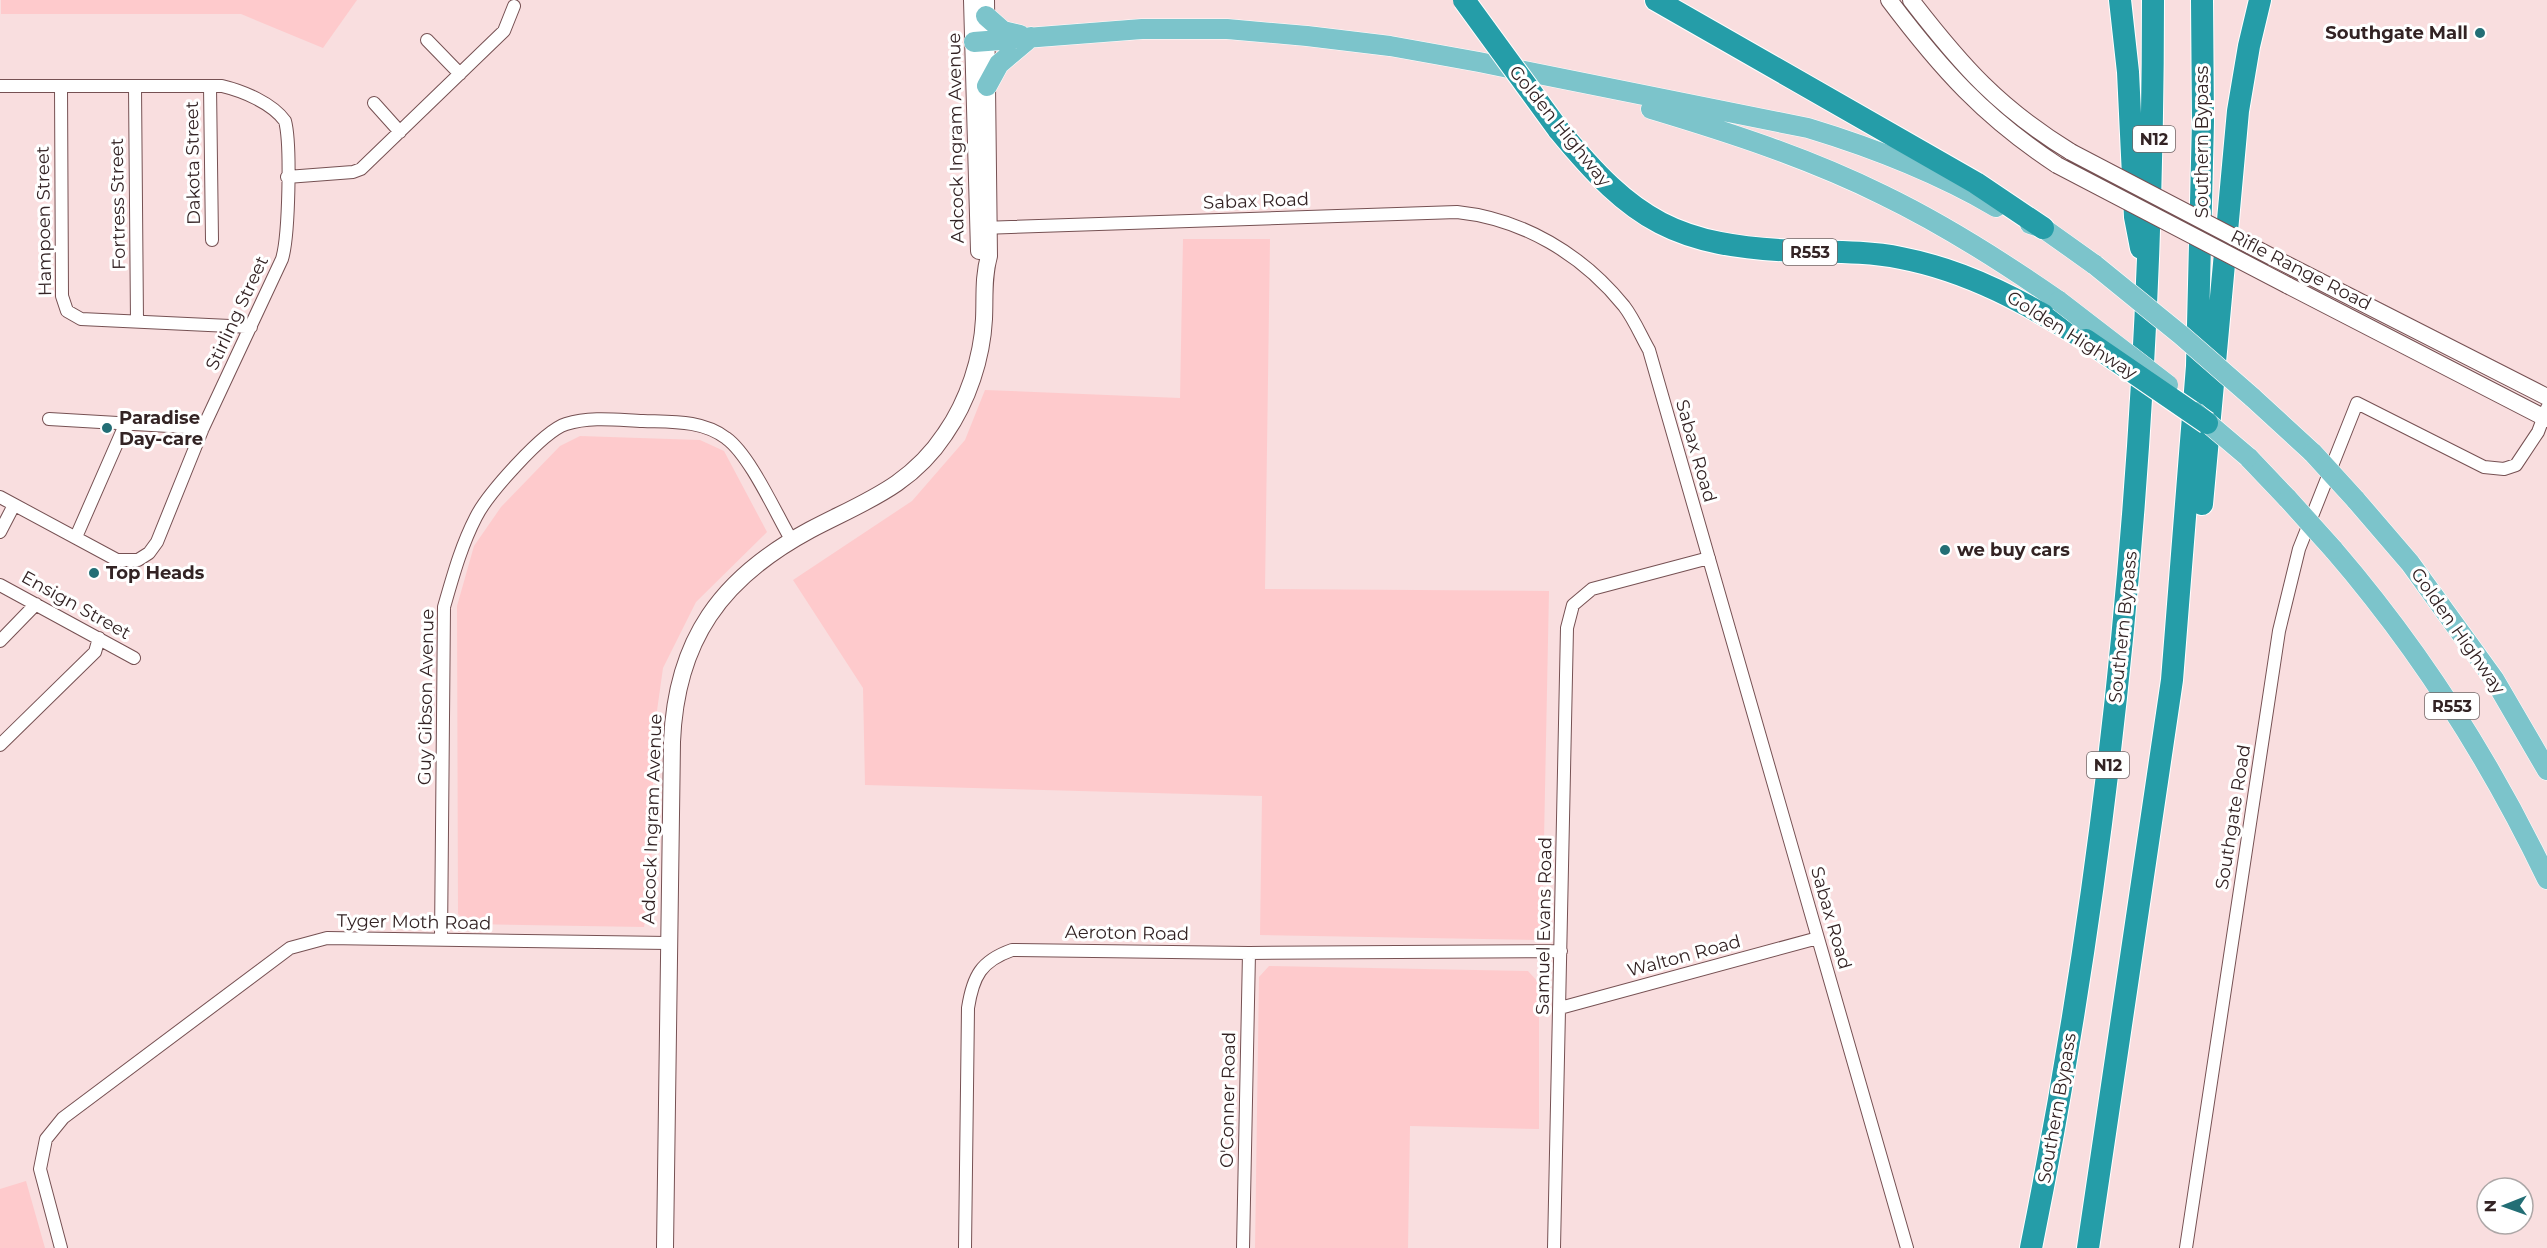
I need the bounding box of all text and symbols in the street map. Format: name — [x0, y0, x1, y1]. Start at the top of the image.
place label: Southgate Mall — [2325, 22, 2468, 44]
marker: Southgate Mall — [2473, 26, 2487, 40]
street label: Adcock Ingram Avenue — [943, 32, 969, 243]
street label: Golden Highway — [1504, 61, 1616, 191]
street label: Southern Bypass — [2191, 66, 2213, 218]
street label: Dakota Street — [181, 101, 205, 225]
road number: N12 — [2133, 126, 2175, 152]
street label: Fortress Street — [106, 138, 130, 270]
street label: Hampoen Street — [32, 146, 56, 296]
street label: Sabax Road — [1203, 188, 1309, 214]
street label: Rifle Range Road — [2227, 225, 2375, 315]
road number: R553 — [1783, 239, 1837, 265]
street label: Stirling Street — [201, 252, 273, 374]
street label: Golden Highway — [2003, 286, 2141, 384]
street label: Sabax Road — [1671, 397, 1721, 505]
place label: Paradise Day-care — [119, 407, 203, 450]
marker: Paradise Day-care — [100, 421, 114, 435]
place label: we buy cars — [1957, 539, 2070, 561]
marker: we buy cars — [1938, 543, 1952, 557]
street label: Southern Bypass — [2104, 550, 2142, 704]
place label: Top Heads — [106, 562, 205, 584]
street label: Golden Highway — [2406, 564, 2510, 699]
street label: Ensign Street — [18, 566, 134, 644]
marker: Top Heads — [87, 566, 101, 580]
street label: Guy Gibson Avenue — [413, 609, 439, 785]
road number: R553 — [2425, 693, 2479, 719]
street label: Adcock Ingram Avenue — [637, 713, 667, 925]
street label: Southgate Road — [2211, 743, 2255, 891]
road number: N12 — [2087, 752, 2129, 778]
street label: Samuel Evans Road — [1531, 837, 1557, 1015]
street label: Sabax Road — [1806, 864, 1856, 972]
street label: Tyger Moth Road — [336, 910, 492, 934]
street label: Aeroton Road — [1065, 921, 1189, 945]
street label: Walton Road — [1625, 930, 1743, 982]
street label: Southern Bypass — [2033, 1031, 2081, 1185]
street label: O'Conner Road — [1216, 1032, 1240, 1168]
north arrow — [2475, 1176, 2535, 1236]
text: N — [2481, 1200, 2500, 1213]

